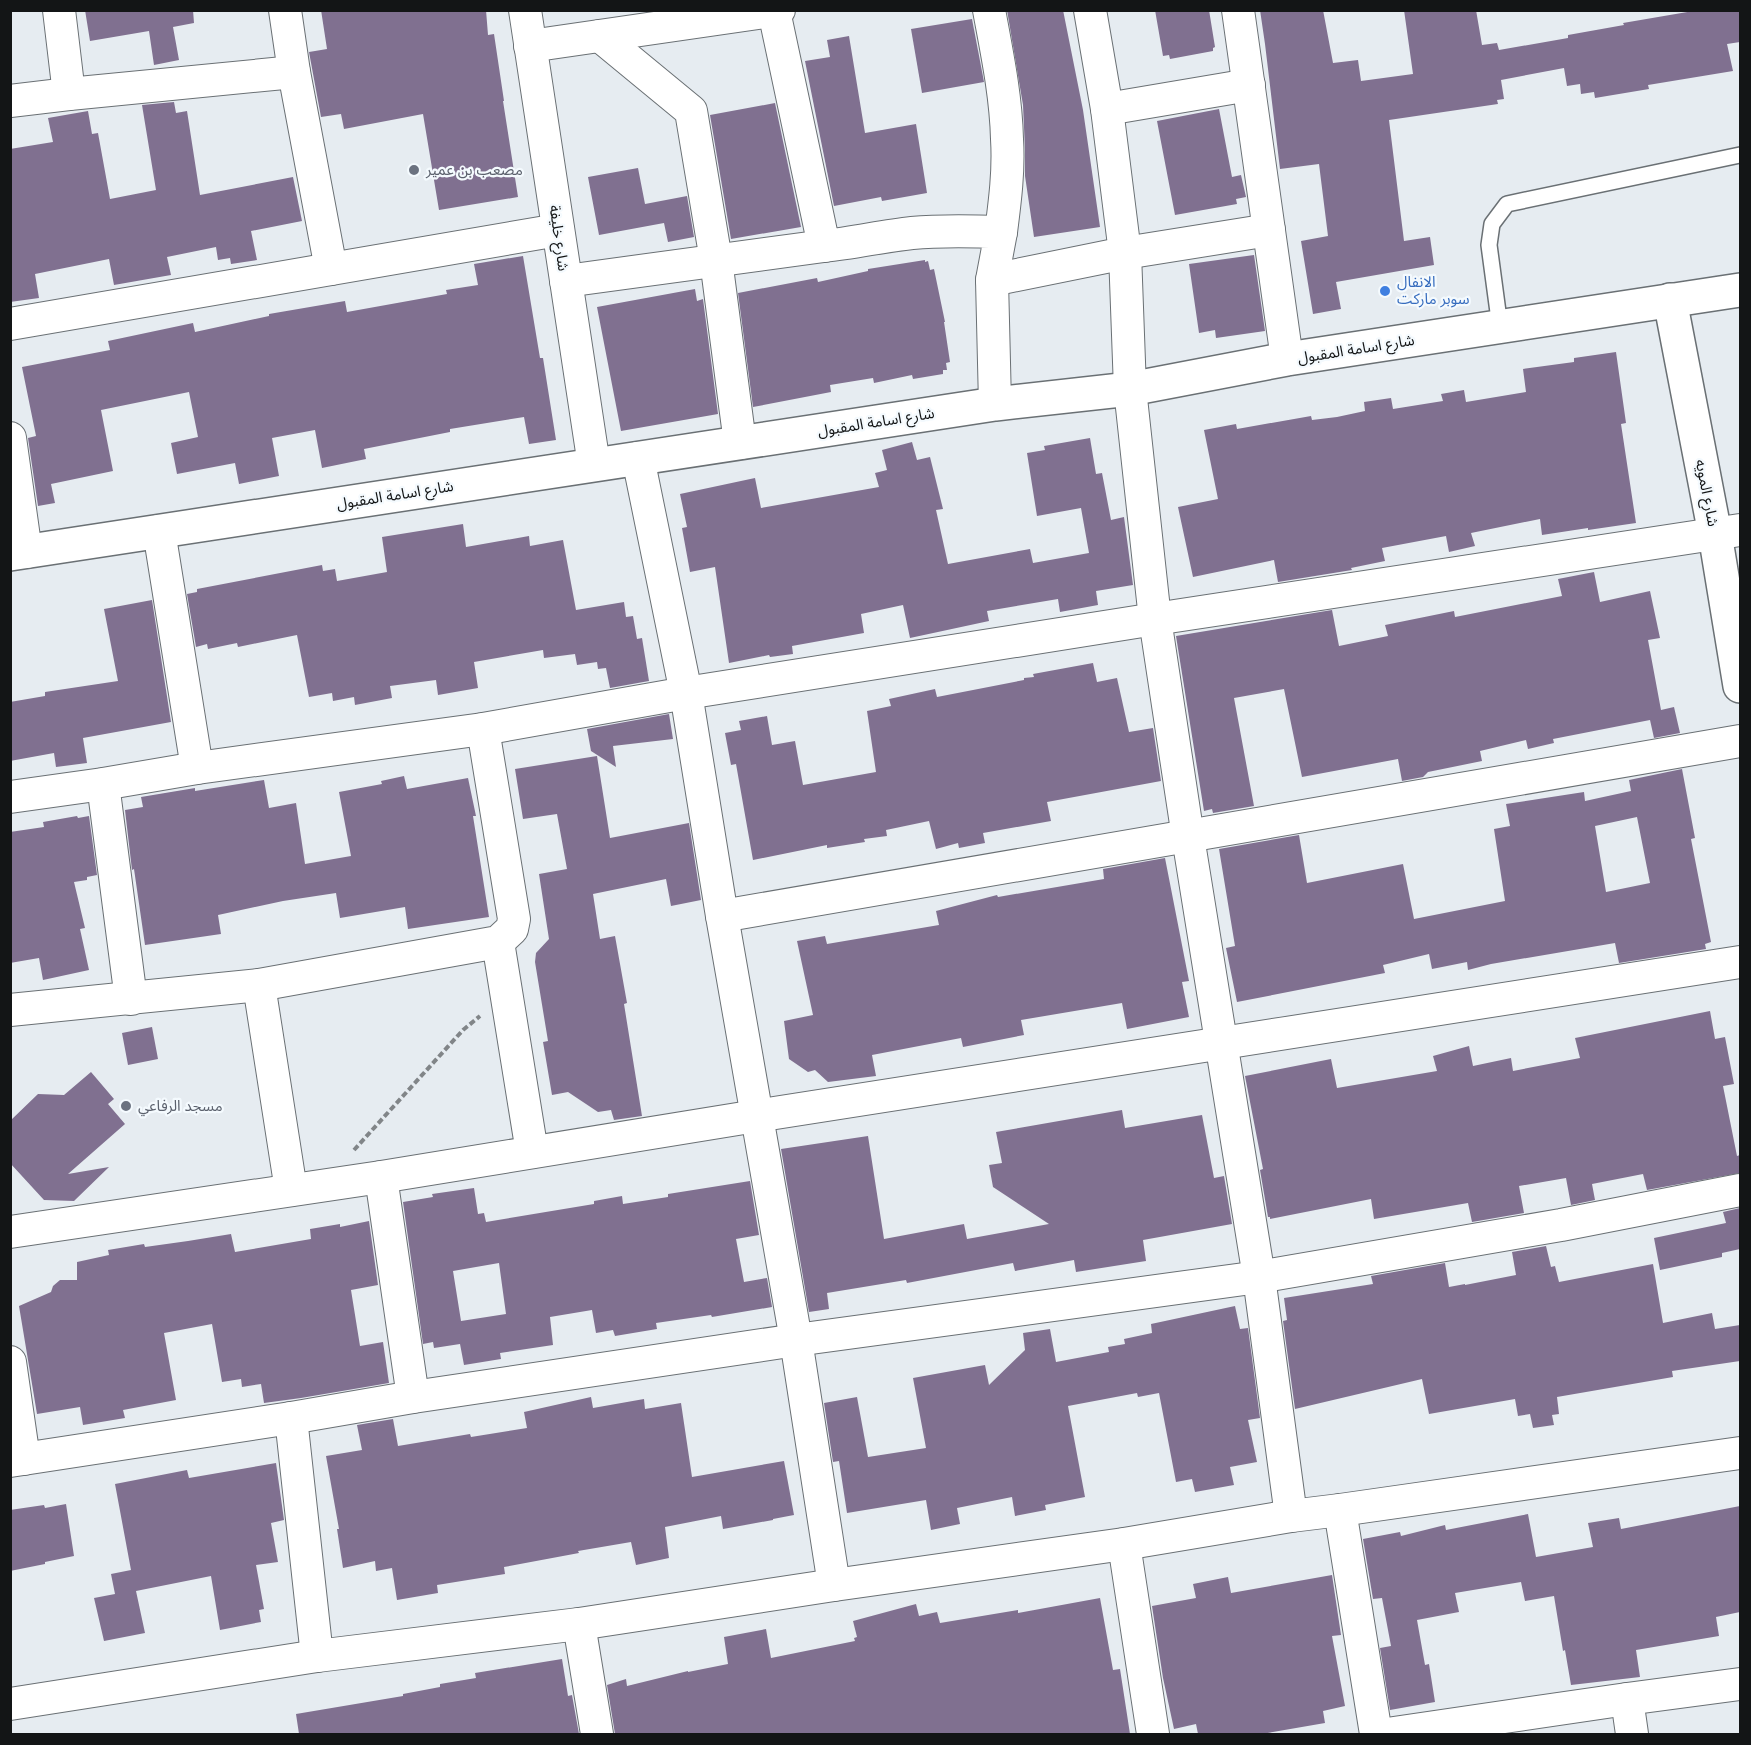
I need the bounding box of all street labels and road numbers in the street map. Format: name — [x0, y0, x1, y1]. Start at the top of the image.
street label: شارع خليفة — [539, 203, 580, 274]
street label: شارع اسامة المقبول — [1295, 324, 1417, 374]
street label: شارع اسامة المقبول — [815, 397, 937, 447]
street label: شارع المويه — [1685, 457, 1729, 530]
street label: شارع اسامة المقبول — [334, 470, 456, 520]

